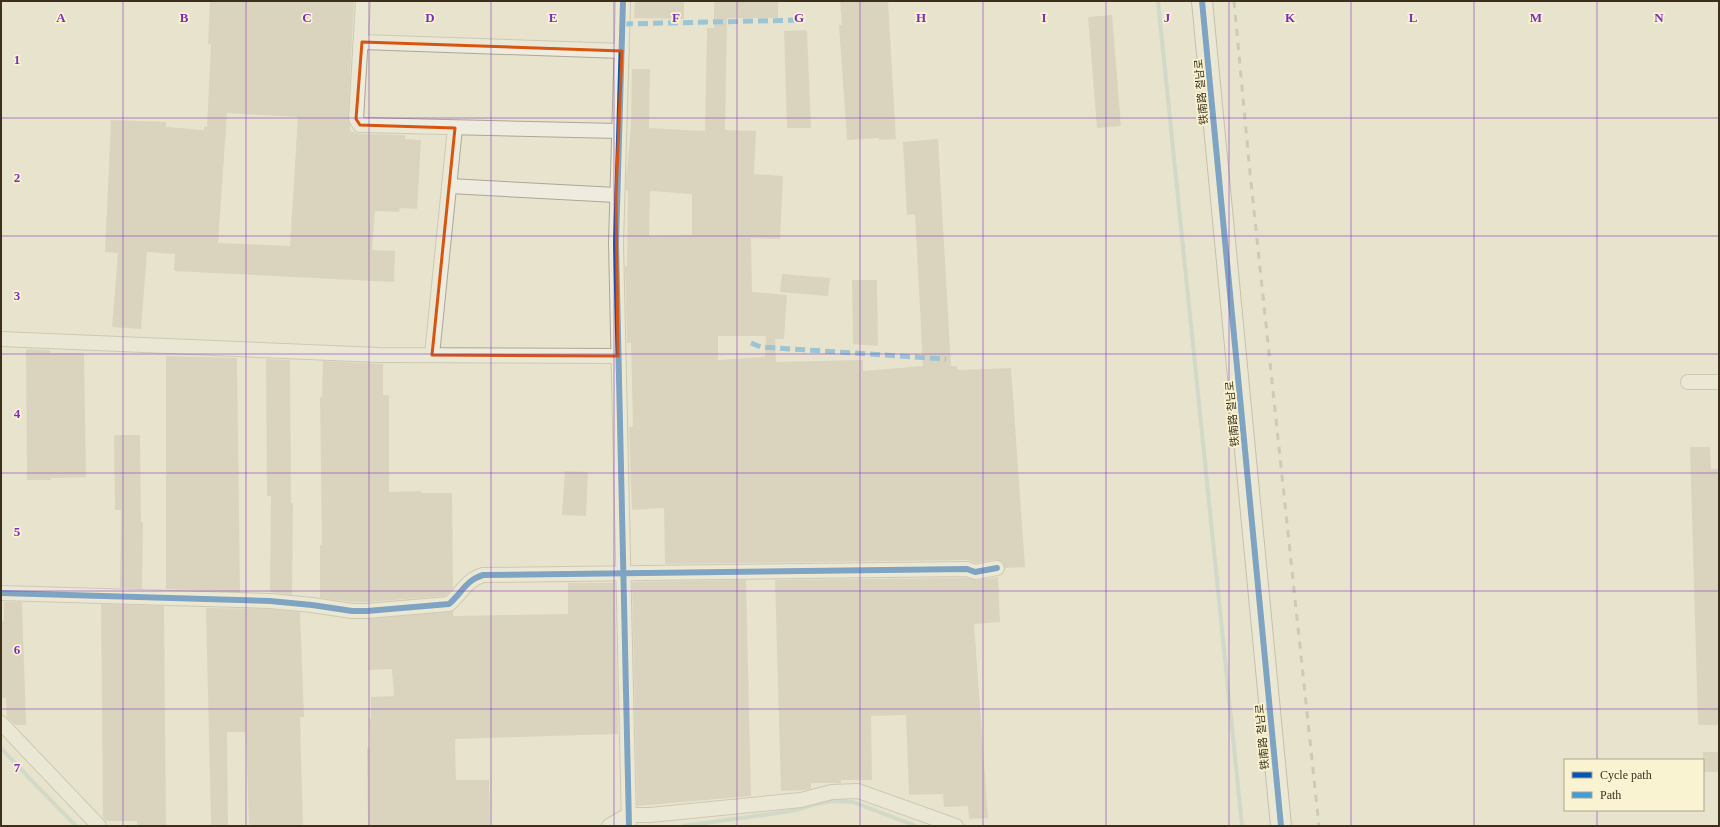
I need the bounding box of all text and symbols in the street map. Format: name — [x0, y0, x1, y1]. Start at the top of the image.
text: A — [56, 10, 66, 25]
text: B — [180, 10, 189, 25]
text: C — [302, 10, 312, 25]
text: D — [425, 10, 435, 25]
text: E — [549, 10, 557, 25]
text: F — [672, 10, 680, 25]
text: G — [794, 10, 804, 25]
text: H — [916, 10, 926, 25]
text: I — [1041, 10, 1047, 25]
text: J — [1164, 10, 1171, 25]
text: K — [1285, 10, 1296, 25]
text: L — [1409, 10, 1418, 25]
text: M — [1530, 10, 1542, 25]
text: N — [1654, 10, 1664, 25]
text: 1 — [14, 52, 20, 67]
street label: 铁南路 철남로 — [1192, 59, 1210, 125]
text: 2 — [14, 170, 20, 185]
text: 3 — [14, 288, 21, 303]
street label: 铁南路 철남로 — [1223, 381, 1241, 447]
text: 4 — [14, 406, 21, 421]
text: 5 — [14, 524, 21, 539]
text: 6 — [14, 642, 21, 657]
street label: 铁南路 철남로 — [1253, 704, 1271, 770]
legend — [1564, 759, 1704, 811]
text: 7 — [14, 760, 21, 775]
text: Cycle path — [1600, 768, 1652, 782]
text: Path — [1600, 788, 1621, 802]

